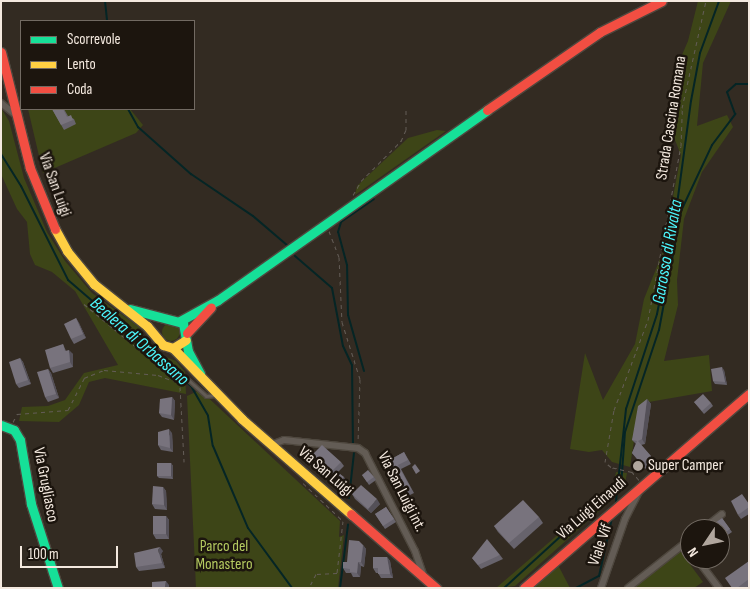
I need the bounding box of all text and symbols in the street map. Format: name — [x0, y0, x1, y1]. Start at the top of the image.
legend — [20, 20, 195, 110]
text: Scorrevole — [67, 30, 121, 49]
text: Lento — [67, 55, 96, 74]
street label: Strada Cascina Romana — [653, 55, 691, 181]
text: Coda — [67, 80, 92, 99]
street label: Via San Luigi — [34, 151, 74, 219]
water label: Garosso di Rivalta — [648, 198, 688, 306]
water label: Bealera di Orbassano — [85, 293, 193, 391]
street label: Via San Luigi — [294, 443, 356, 501]
street label: Via Grugliasco — [28, 446, 62, 524]
street label: Via San Luigi int. — [373, 449, 429, 535]
place label: Super Camper — [648, 456, 723, 476]
marker: Super Camper — [632, 460, 644, 472]
street label: Via Luigi Einaudi — [554, 474, 630, 544]
north arrow — [680, 519, 730, 569]
street label: Viale Vif — [585, 522, 617, 568]
scale bar — [22, 536, 120, 568]
park label: Parco del Monastero — [195, 537, 253, 575]
text: N — [684, 544, 702, 560]
text: 100 m — [28, 545, 59, 564]

